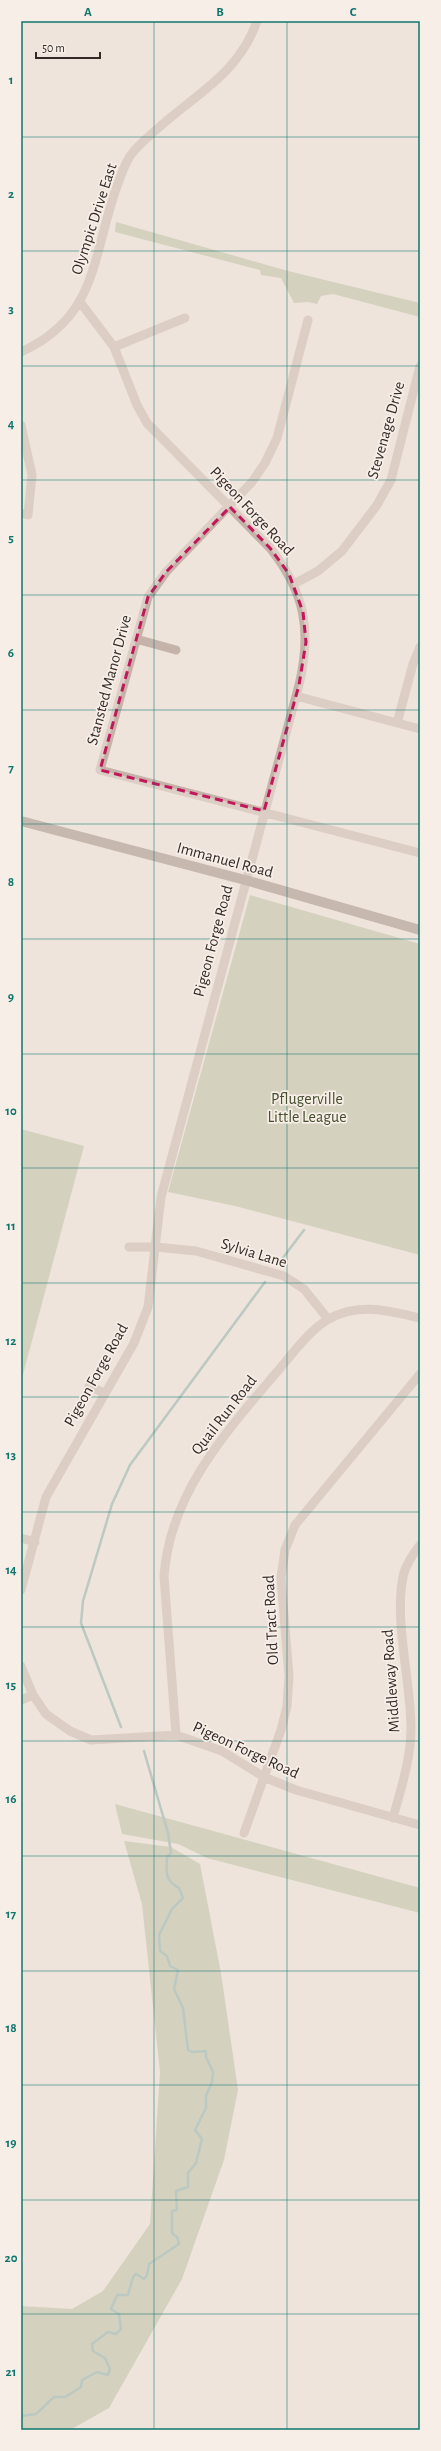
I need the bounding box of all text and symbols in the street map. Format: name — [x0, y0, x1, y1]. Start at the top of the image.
text: A — [84, 6, 92, 19]
text: B — [216, 6, 224, 19]
text: C — [350, 6, 357, 19]
scale bar — [36, 34, 100, 60]
text: 50 m — [42, 42, 65, 54]
text: 1 — [9, 74, 13, 87]
street label: Olympic Drive East — [68, 161, 121, 277]
text: 2 — [8, 188, 14, 201]
text: 3 — [8, 303, 14, 316]
street label: Stevenage Drive — [364, 380, 408, 480]
text: 4 — [8, 418, 15, 431]
street label: Pigeon Forge Road — [207, 464, 297, 558]
text: 5 — [8, 532, 14, 545]
street label: Stansted Manor Drive — [84, 613, 134, 747]
text: 6 — [8, 647, 14, 660]
text: 7 — [8, 762, 14, 775]
street label: Immanuel Road — [175, 839, 275, 881]
text: 8 — [8, 876, 14, 889]
street label: Pigeon Forge Road — [190, 883, 236, 999]
text: 9 — [8, 991, 14, 1004]
park label: Pflugerville Little League — [267, 1091, 347, 1125]
text: 10 — [5, 1105, 17, 1118]
text: 11 — [6, 1220, 16, 1233]
street label: Sylvia Lane — [219, 1235, 289, 1272]
street label: Pigeon Forge Road — [61, 1321, 131, 1429]
text: 12 — [6, 1335, 16, 1348]
street label: Quail Run Road — [188, 1372, 260, 1458]
text: 13 — [6, 1449, 17, 1462]
text: 14 — [5, 1564, 17, 1577]
street label: Old Tract Road — [261, 1575, 281, 1665]
street label: Middleway Road — [379, 1629, 404, 1733]
text: 15 — [6, 1679, 17, 1692]
street label: Pigeon Forge Road — [191, 1718, 301, 1782]
text: 16 — [6, 1793, 16, 1806]
text: 17 — [6, 1908, 17, 1921]
text: 18 — [5, 2022, 17, 2035]
text: 19 — [6, 2137, 16, 2150]
text: 20 — [5, 2252, 18, 2265]
text: 21 — [6, 2366, 16, 2379]

